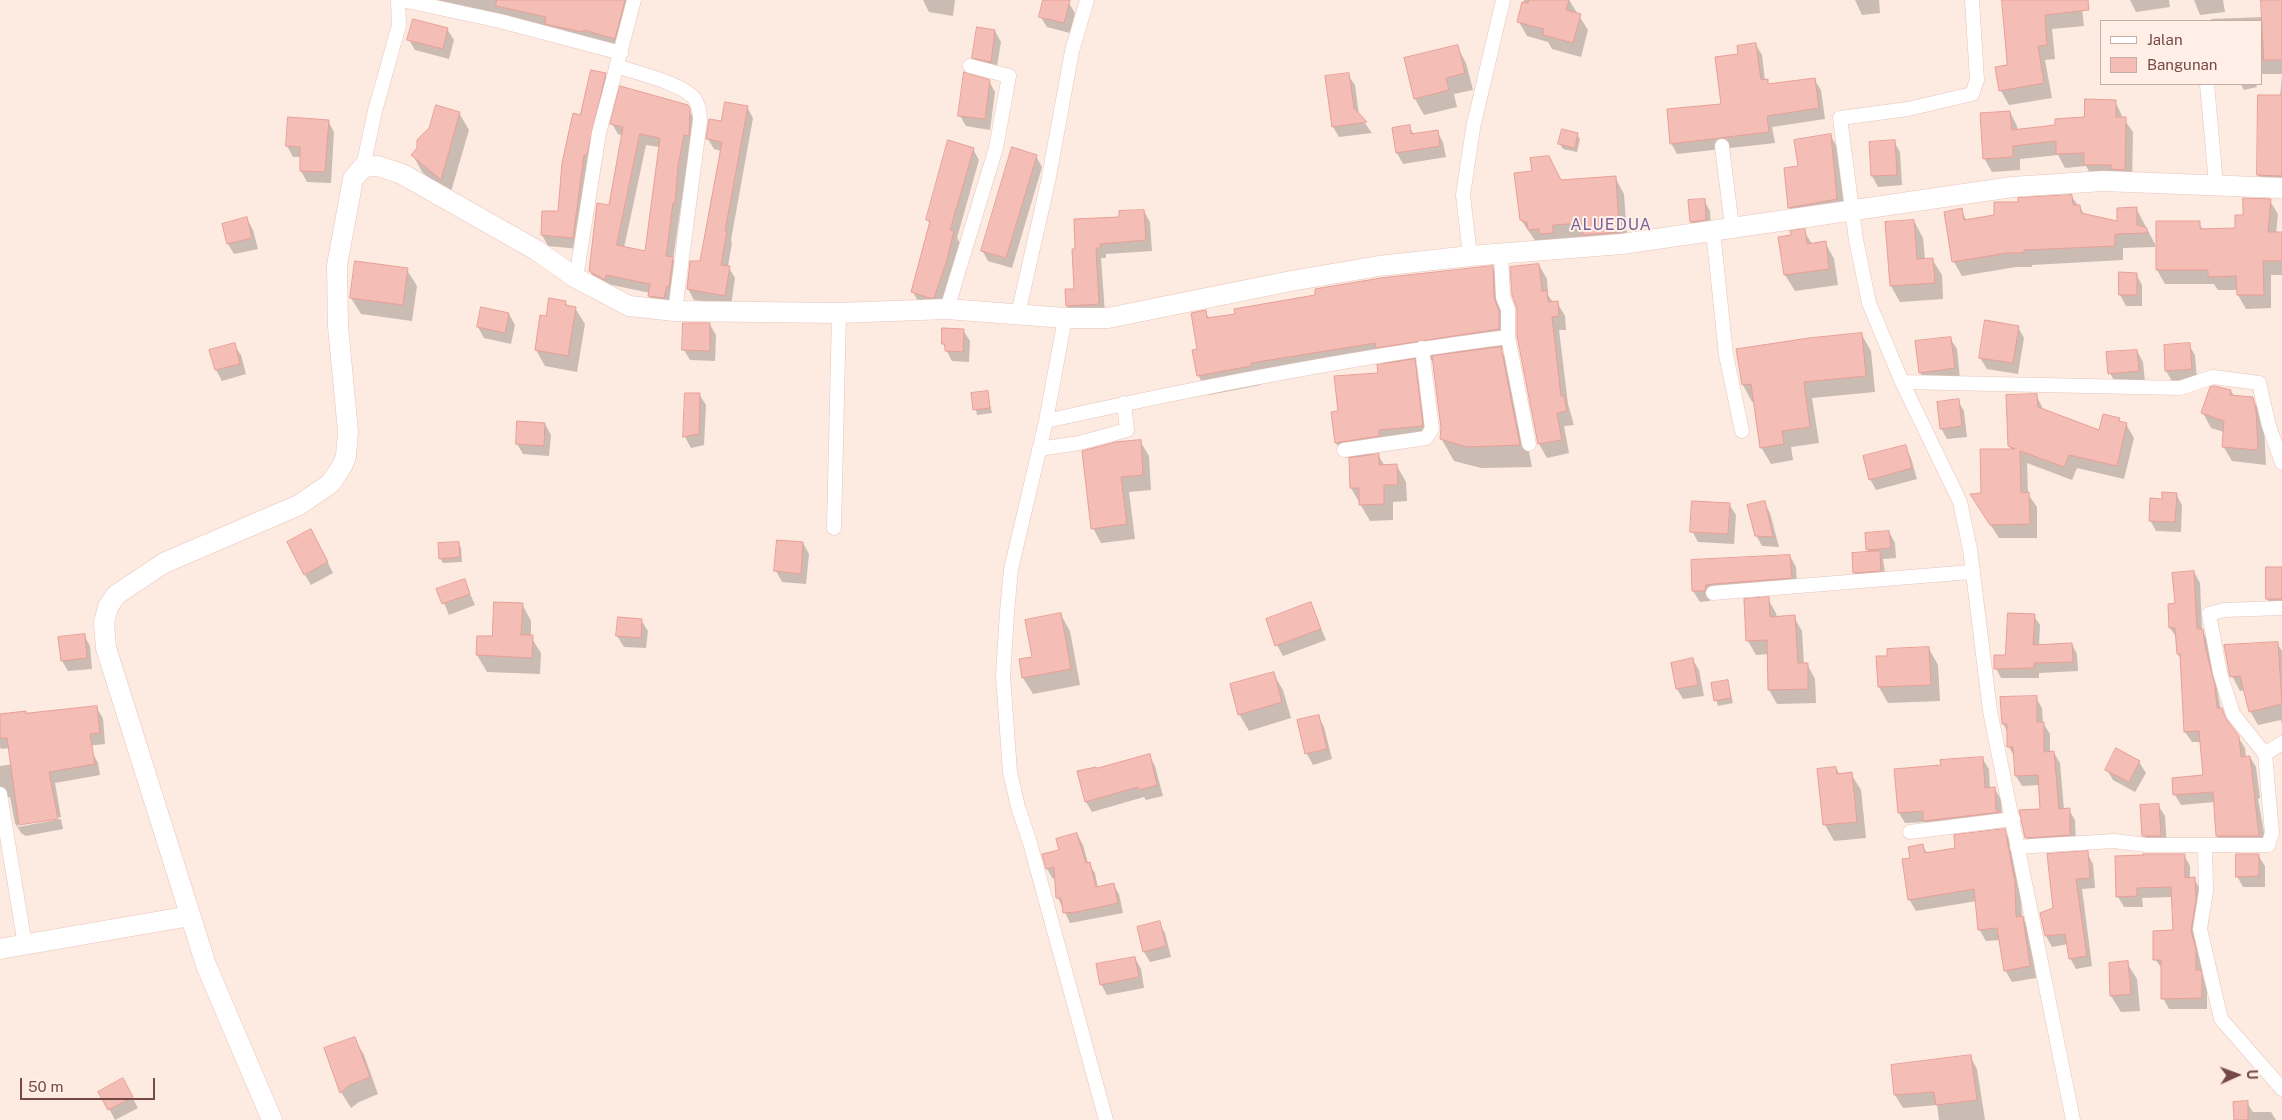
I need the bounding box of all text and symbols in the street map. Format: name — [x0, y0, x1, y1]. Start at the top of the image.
legend — [2100, 20, 2262, 85]
text: Jalan — [2147, 31, 2183, 48]
text: Bangunan — [2147, 56, 2218, 73]
district label: ALUEDUA — [1569, 215, 1653, 235]
north arrow — [2212, 1050, 2262, 1100]
scale bar — [22, 1068, 158, 1100]
text: U — [2244, 1069, 2260, 1080]
text: 50 m — [28, 1078, 63, 1095]

